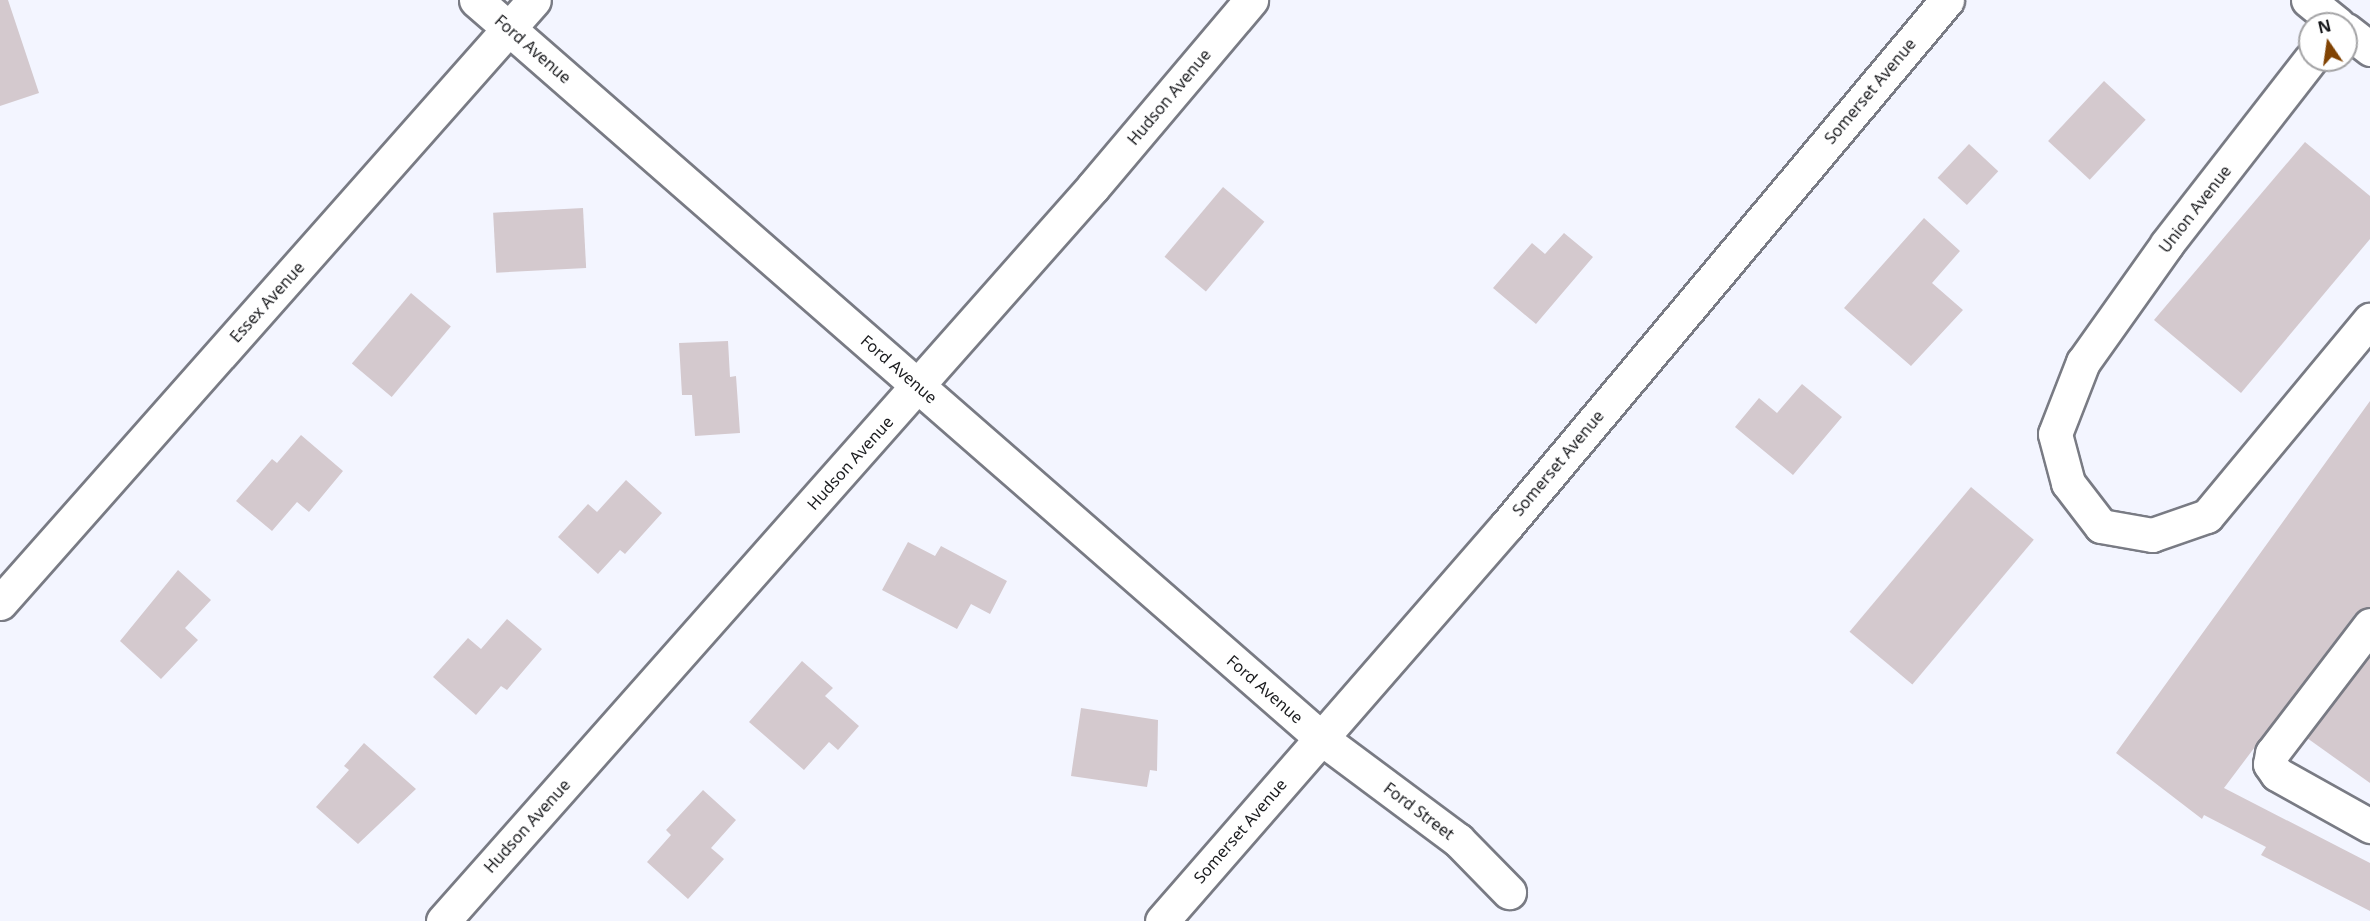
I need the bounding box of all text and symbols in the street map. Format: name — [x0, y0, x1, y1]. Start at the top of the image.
street label: Ford Avenue — [491, 11, 575, 87]
north arrow — [2298, 12, 2358, 72]
text: N — [2316, 14, 2333, 39]
street label: Somerset Avenue — [1820, 34, 1920, 148]
street label: Hudson Avenue — [1123, 45, 1215, 149]
street label: Union Avenue — [2155, 161, 2235, 257]
street label: Essex Avenue — [226, 258, 308, 346]
street label: Ford Avenue — [857, 331, 941, 407]
street label: Somerset Avenue — [1508, 406, 1608, 520]
street label: Hudson Avenue — [803, 412, 897, 514]
street label: Ford Avenue — [1223, 651, 1307, 727]
street label: Hudson Avenue — [480, 775, 574, 877]
street label: Somerset Avenue — [1190, 775, 1290, 887]
street label: Ford Street — [1380, 778, 1458, 844]

